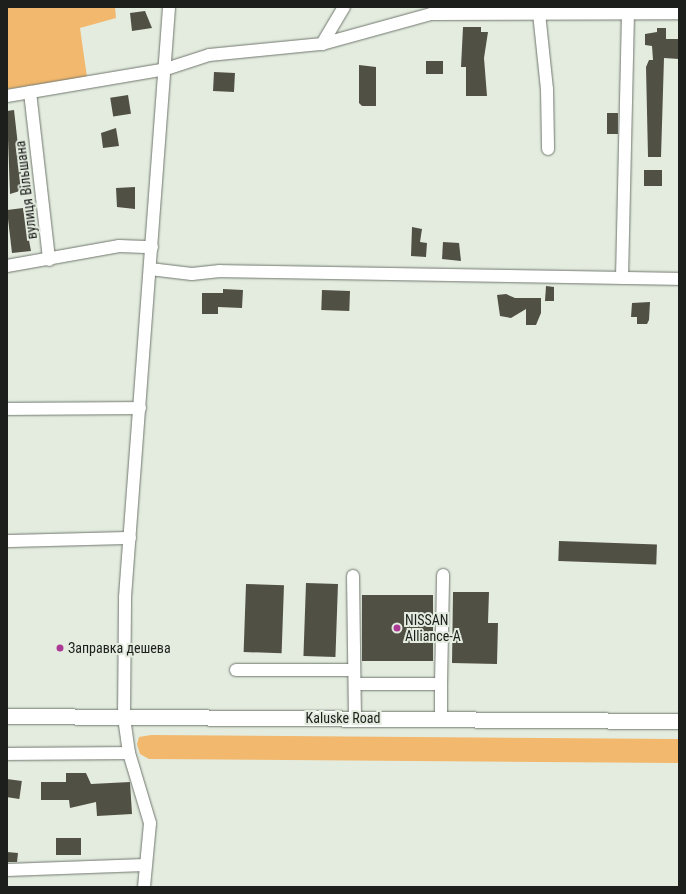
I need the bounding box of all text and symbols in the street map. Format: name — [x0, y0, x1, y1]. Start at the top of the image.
street label: вулиця Вільшана — [12, 140, 40, 240]
place label: NISSAN Alliance-A — [405, 612, 461, 644]
marker: NISSAN Alliance-A — [392, 623, 402, 633]
place label: Заправка дешева — [68, 640, 171, 656]
marker: Заправка дешева — [55, 643, 65, 653]
street label: Kaluske Road — [306, 710, 380, 726]

